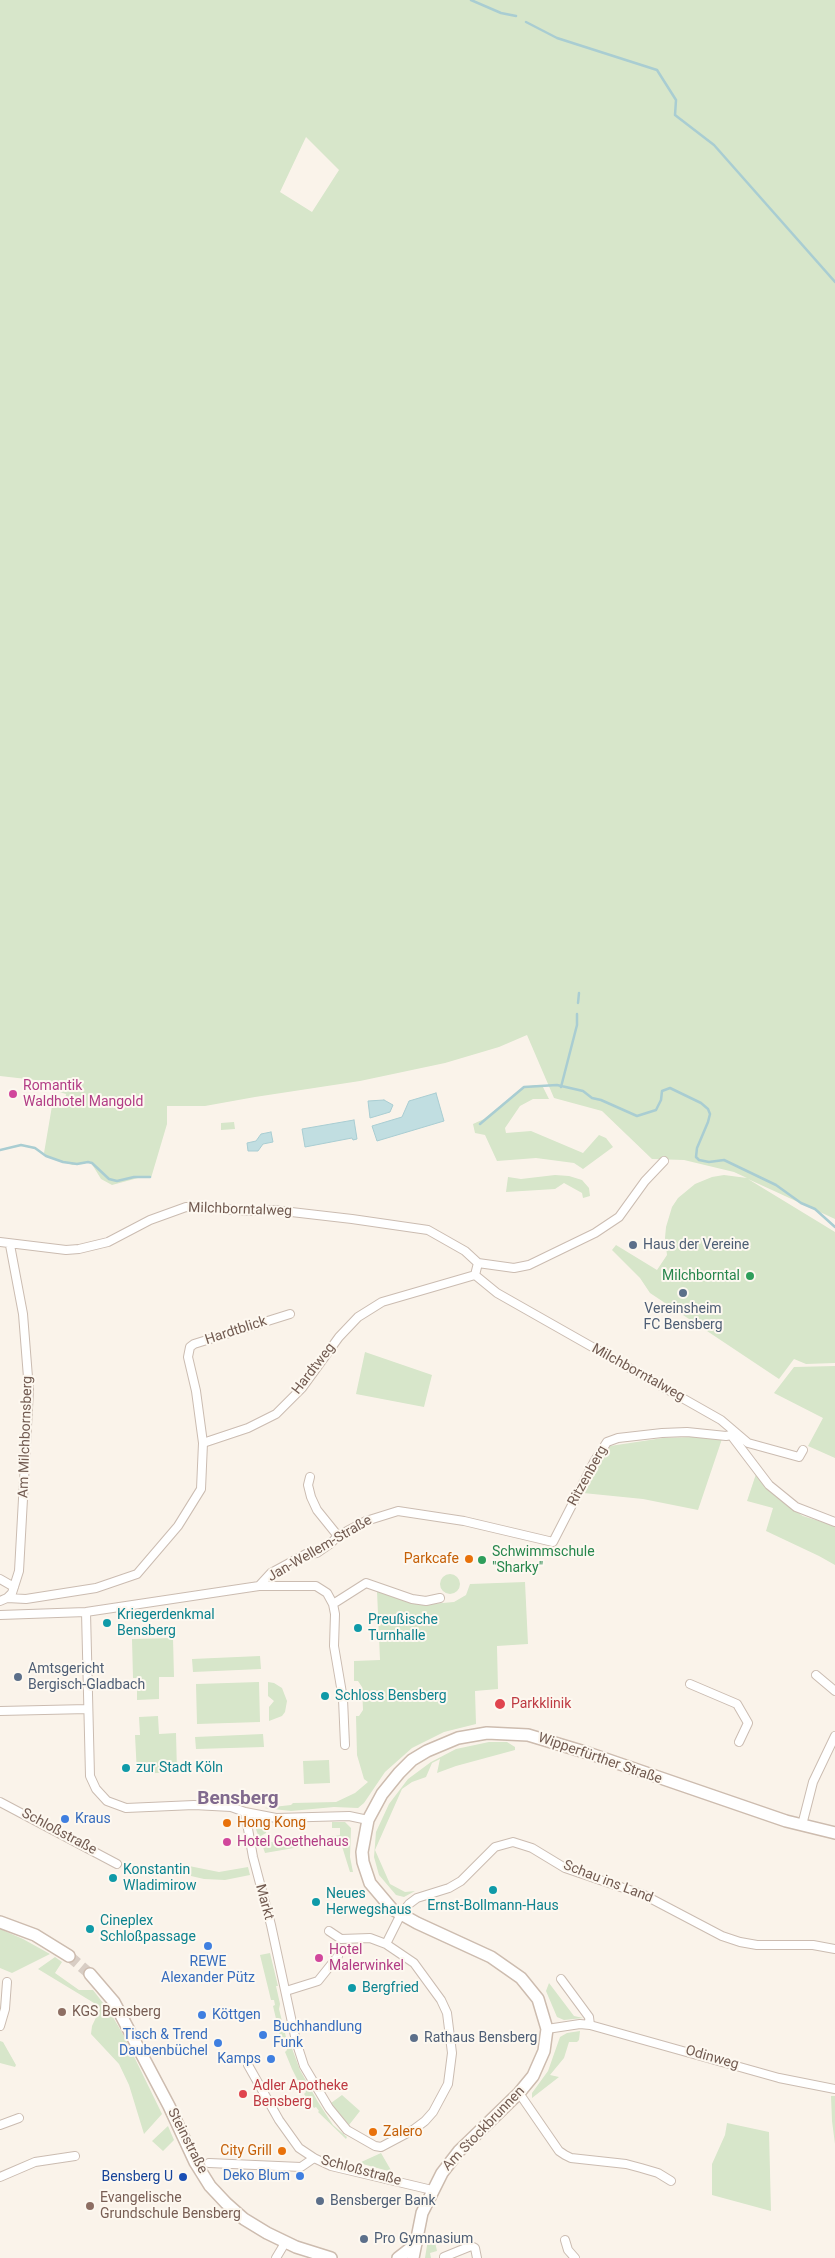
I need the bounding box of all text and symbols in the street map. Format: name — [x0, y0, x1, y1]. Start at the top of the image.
place label: Romantik Waldhotel Mangold — [23, 1078, 143, 1110]
marker: Romantik Waldhotel Mangold — [7, 1088, 19, 1100]
street label: Milchborntalweg — [188, 1200, 292, 1220]
place label: Haus der Vereine — [643, 1237, 749, 1253]
marker: Haus der Vereine — [627, 1239, 639, 1251]
place label: Milchborntal — [662, 1268, 740, 1284]
marker: Milchborntal — [744, 1270, 756, 1282]
marker: Vereinsheim FC Bensberg — [677, 1287, 689, 1299]
place label: Vereinsheim FC Bensberg — [643, 1301, 723, 1334]
street label: Hardtblick — [203, 1313, 269, 1349]
street label: Hardtweg — [289, 1340, 339, 1398]
street label: Milchborntalweg — [589, 1340, 687, 1406]
street label: Am Milchbornsberg — [15, 1376, 37, 1498]
street label: Ritzenberg — [565, 1443, 611, 1509]
street label: Jan-Wellem-Straße — [265, 1512, 375, 1586]
place label: Schwimmschule "Sharky" — [492, 1544, 595, 1576]
place label: Parkcafe — [404, 1551, 459, 1567]
marker: Parkcafe — [463, 1553, 475, 1565]
marker: Schwimmschule "Sharky" — [476, 1554, 488, 1566]
place label: Kriegerdenkmal Bensberg — [117, 1607, 215, 1640]
place label: Preußische Turnhalle — [368, 1612, 438, 1644]
marker: Kriegerdenkmal Bensberg — [101, 1617, 113, 1629]
marker: Preußische Turnhalle — [352, 1622, 364, 1634]
place label: Amtsgericht Bergisch-Gladbach — [28, 1661, 145, 1694]
marker: Amtsgericht Bergisch-Gladbach — [12, 1671, 24, 1683]
place label: Schloss Bensberg — [335, 1688, 447, 1704]
marker: Schloss Bensberg — [319, 1690, 331, 1702]
place label: Parkklinik — [511, 1696, 571, 1712]
marker: Parkklinik — [493, 1697, 507, 1711]
street label: Wipperfürther Straße — [536, 1730, 664, 1788]
place label: zur Stadt Köln — [136, 1760, 223, 1776]
marker: zur Stadt Köln — [120, 1762, 132, 1774]
district label: Bensberg — [197, 1788, 279, 1810]
street label: Schloßstraße — [19, 1805, 99, 1859]
place label: Kraus — [75, 1811, 111, 1827]
marker: Kraus — [59, 1813, 71, 1825]
place label: Hong Kong — [237, 1815, 306, 1831]
marker: Hong Kong — [221, 1817, 233, 1829]
place label: Hotel Goethehaus — [237, 1834, 349, 1850]
marker: Hotel Goethehaus — [221, 1836, 233, 1848]
street label: Schau ins Land — [561, 1857, 655, 1907]
place label: Konstantin Wladimirow — [123, 1862, 197, 1894]
marker: Konstantin Wladimirow — [107, 1872, 119, 1884]
street label: Markt — [251, 1882, 277, 1922]
marker: Ernst-Bollmann-Haus — [487, 1884, 499, 1896]
place label: Neues Herwegshaus — [326, 1886, 412, 1918]
marker: Neues Herwegshaus — [310, 1896, 322, 1908]
place label: Ernst-Bollmann-Haus — [427, 1898, 559, 1914]
place label: Cineplex Schloßpassage — [100, 1913, 196, 1945]
marker: Cineplex Schloßpassage — [84, 1923, 96, 1935]
marker: REWE Alexander Pütz — [202, 1940, 214, 1952]
place label: Hotel Malerwinkel — [329, 1942, 404, 1974]
marker: Hotel Malerwinkel — [313, 1952, 325, 1964]
place label: REWE Alexander Pütz — [161, 1954, 255, 1986]
place label: Bergfried — [362, 1980, 419, 1996]
marker: Bergfried — [346, 1982, 358, 1994]
place label: KGS Bensberg — [72, 2004, 161, 2020]
marker: KGS Bensberg — [56, 2006, 68, 2018]
place label: Köttgen — [212, 2007, 261, 2023]
marker: Köttgen — [196, 2009, 208, 2021]
place label: Buchhandlung Funk — [273, 2019, 362, 2052]
place label: Tisch & Trend Daubenbüchel — [119, 2027, 208, 2060]
marker: Buchhandlung Funk — [257, 2029, 269, 2041]
place label: Rathaus Bensberg — [424, 2030, 537, 2046]
marker: Rathaus Bensberg — [408, 2032, 420, 2044]
marker: Tisch & Trend Daubenbüchel — [212, 2037, 224, 2049]
street label: Odinweg — [684, 2042, 740, 2074]
place label: Kamps — [217, 2051, 261, 2067]
marker: Kamps — [265, 2053, 277, 2065]
place label: Adler Apotheke Bensberg — [253, 2078, 348, 2110]
street label: Am Stockbrunnen — [439, 2083, 529, 2175]
marker: Adler Apotheke Bensberg — [237, 2088, 249, 2100]
street label: Steinstraße — [163, 2106, 211, 2176]
place label: Zalero — [383, 2124, 422, 2140]
marker: Zalero — [367, 2126, 379, 2138]
place label: City Grill — [220, 2143, 272, 2159]
marker: City Grill — [276, 2145, 288, 2157]
street label: Schloßstraße — [319, 2152, 403, 2190]
place label: Deko Blum — [223, 2168, 290, 2184]
place label: Bensberg U — [102, 2169, 173, 2185]
marker: Deko Blum — [294, 2170, 306, 2182]
marker: Bensberg U — [177, 2171, 189, 2183]
place label: Evangelische Grundschule Bensberg — [100, 2190, 241, 2222]
place label: Bensberger Bank — [330, 2193, 436, 2209]
marker: Bensberger Bank — [314, 2195, 326, 2207]
marker: Evangelische Grundschule Bensberg — [84, 2200, 96, 2212]
place label: Pro Gymnasium — [374, 2231, 473, 2247]
marker: Pro Gymnasium — [358, 2233, 370, 2245]

